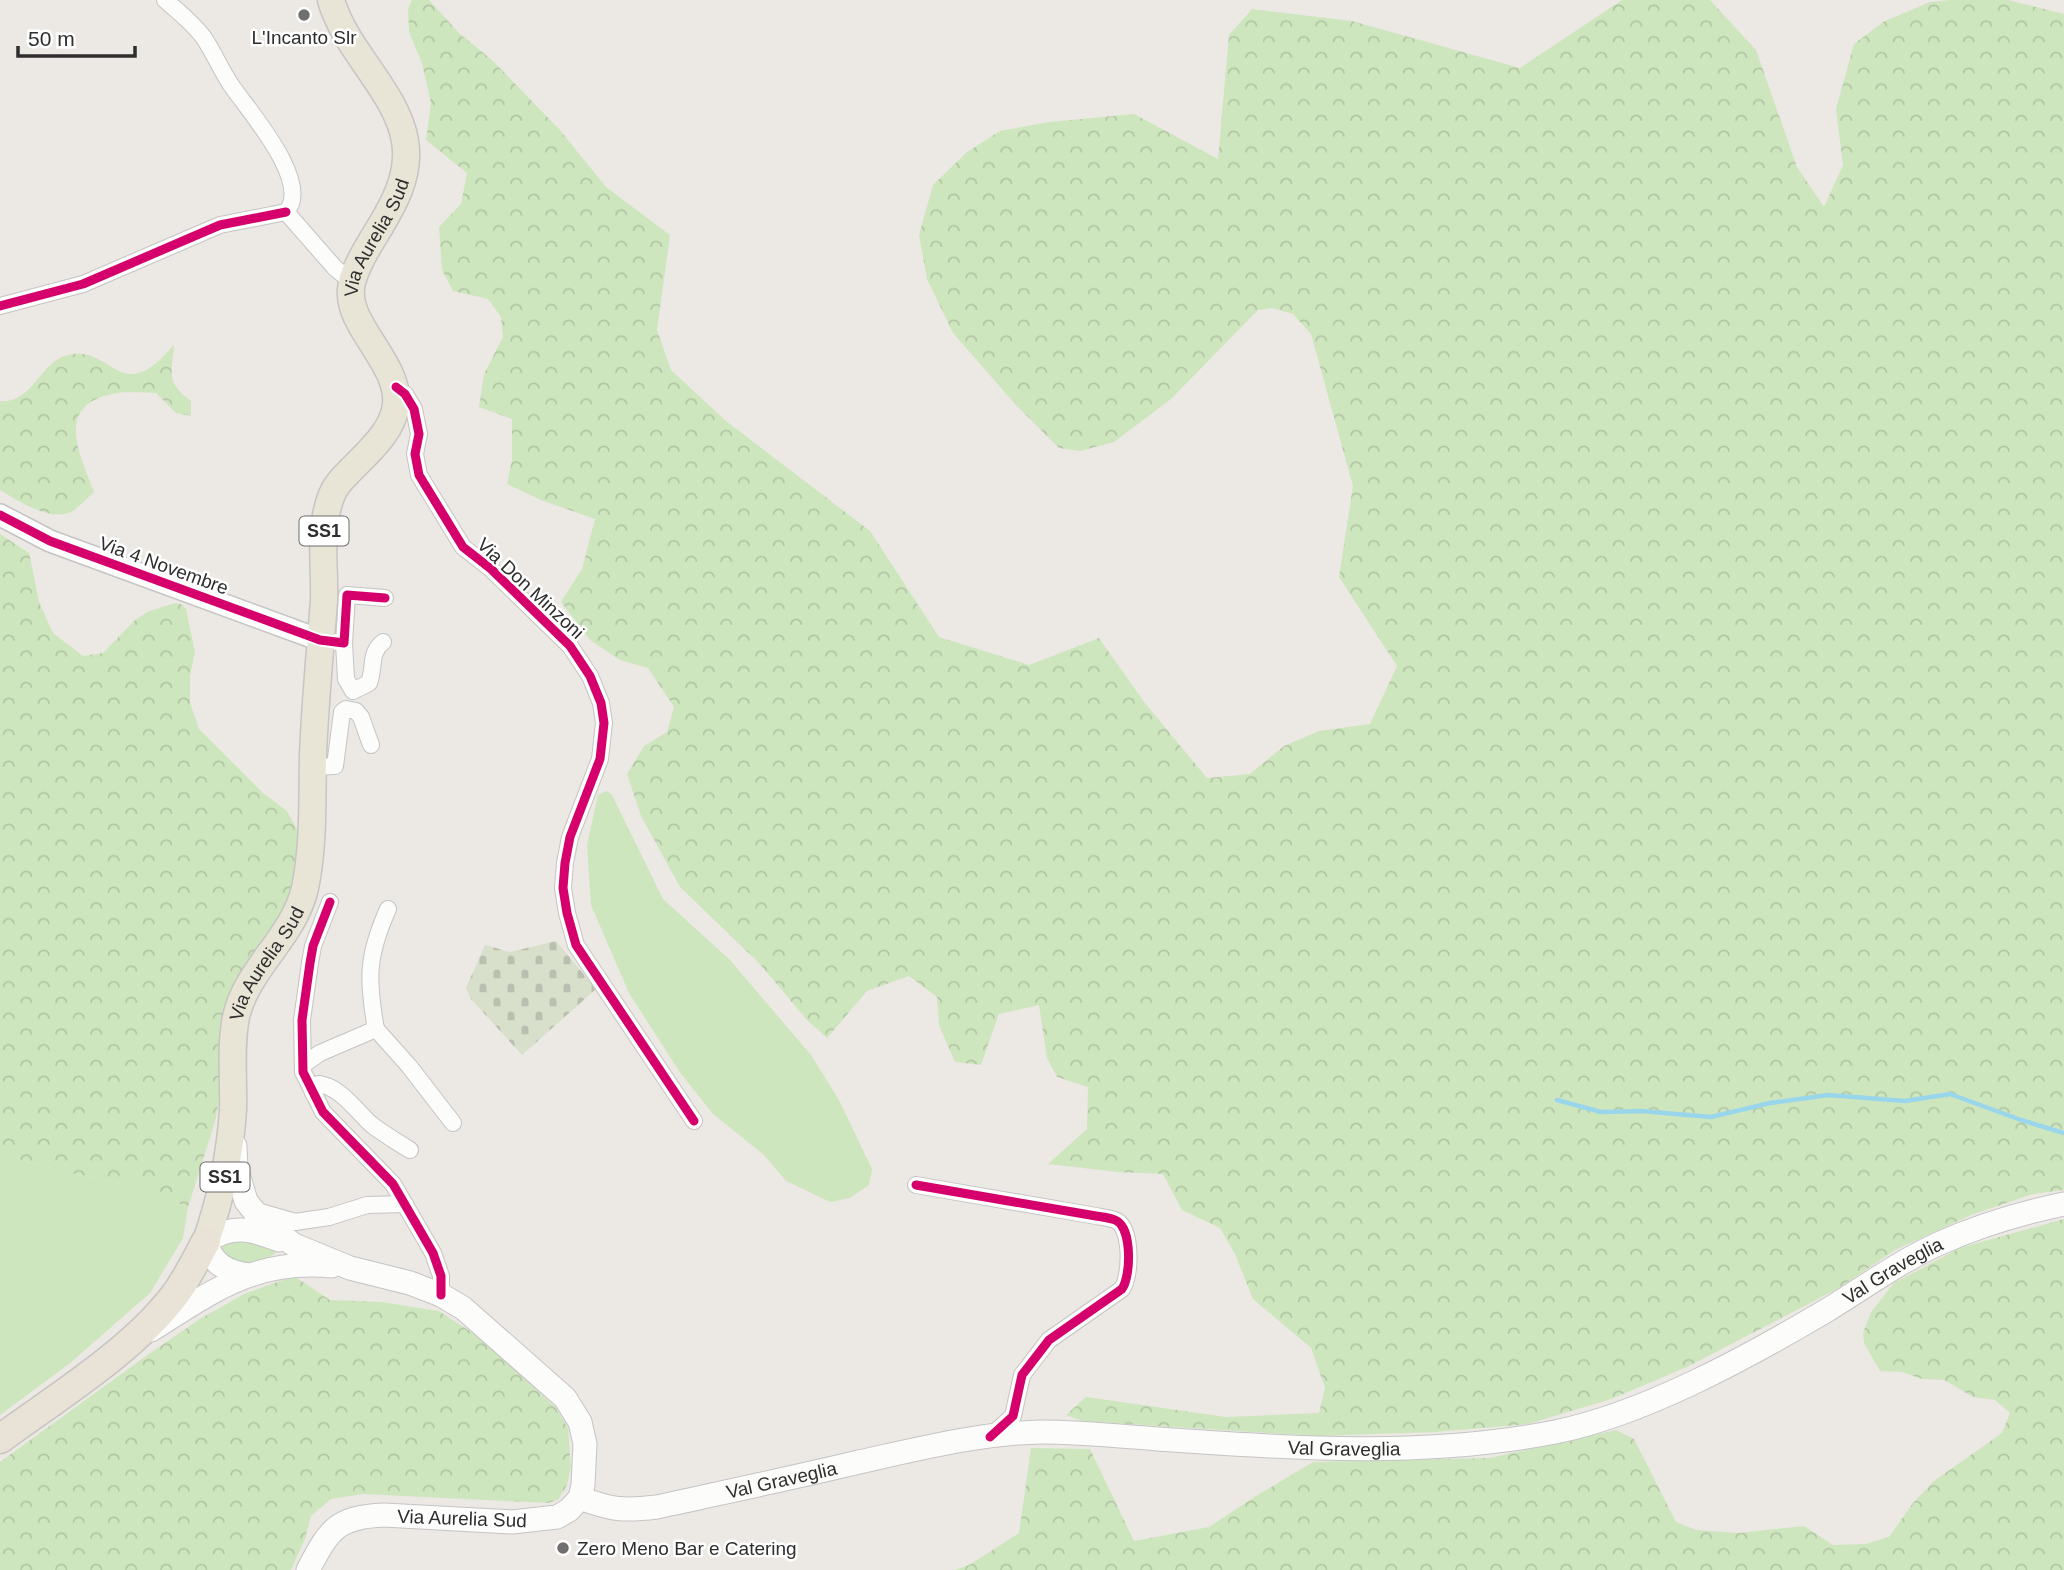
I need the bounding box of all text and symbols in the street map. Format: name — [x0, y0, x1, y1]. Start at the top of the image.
marker: L'Incanto Slr — [296, 7, 312, 23]
scale bar — [18, 14, 135, 58]
text: 50 m — [28, 27, 75, 50]
place label: L'Incanto Slr — [251, 27, 357, 48]
street label: Via Aurelia Sud — [340, 176, 413, 297]
road number: SS1 — [300, 516, 348, 546]
street label: Via 4 Novembre — [96, 532, 231, 599]
street label: Via Don Minzoni — [473, 534, 588, 643]
street label: Via Aurelia Sud — [225, 903, 308, 1023]
road number: SS1 — [201, 1162, 250, 1192]
street label: Val Graveglia — [1839, 1233, 1947, 1309]
street label: Val Graveglia — [1287, 1437, 1401, 1460]
street label: Val Graveglia — [724, 1457, 839, 1503]
street label: Via Aurelia Sud — [397, 1506, 527, 1531]
place label: Zero Meno Bar e Catering — [577, 1538, 797, 1559]
marker: Zero Meno Bar e Catering — [555, 1540, 571, 1556]

